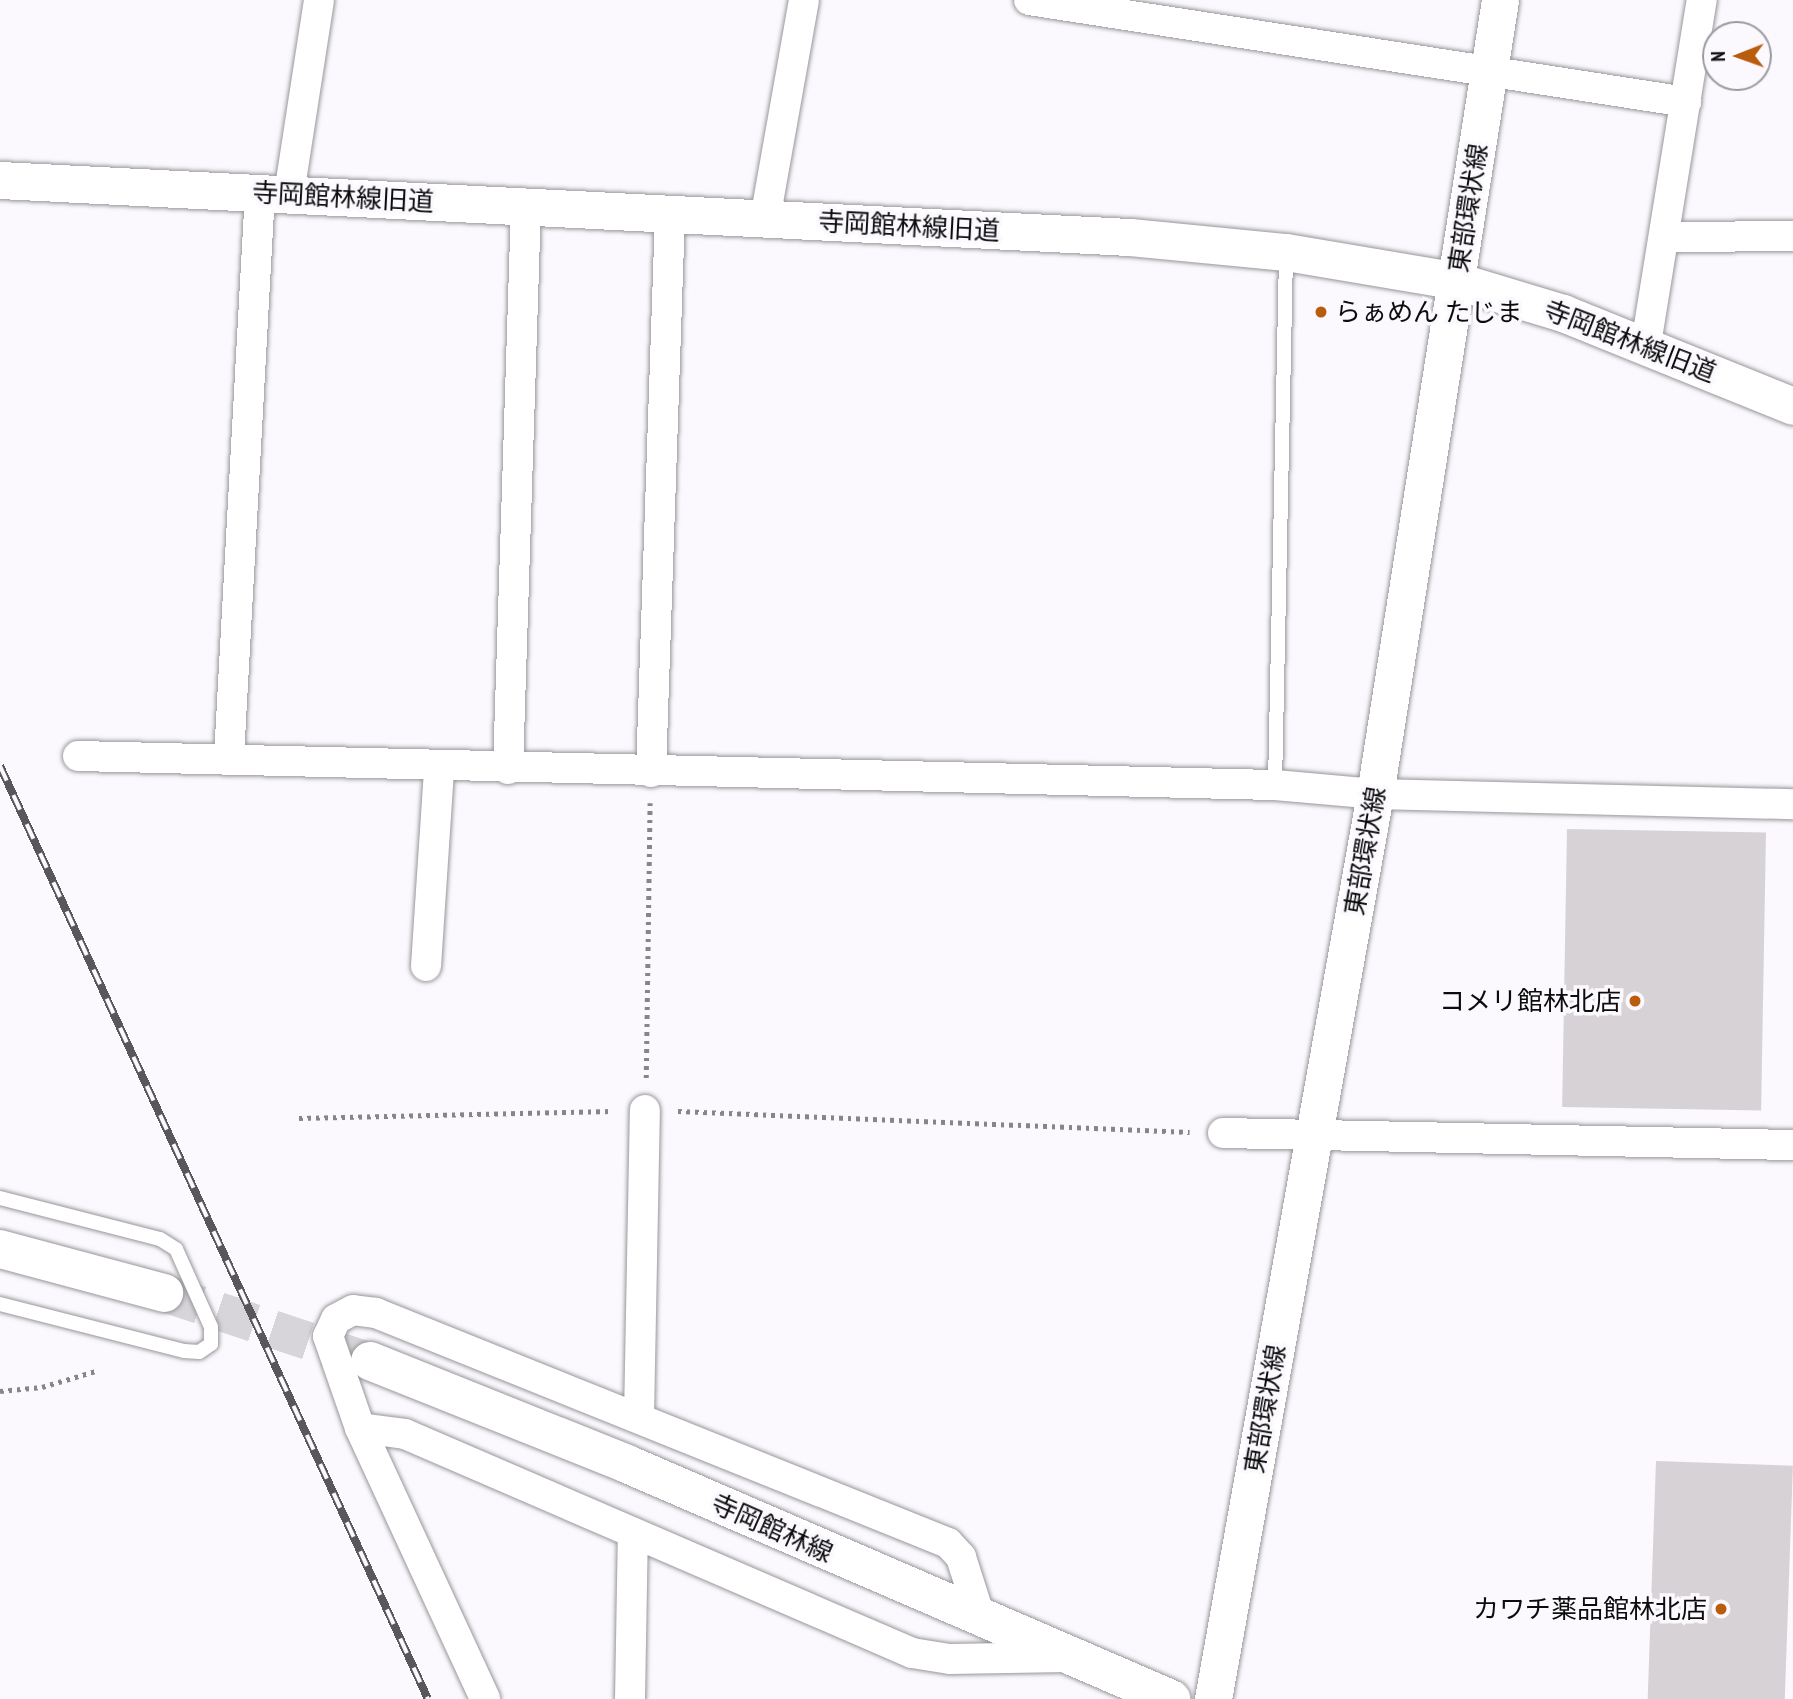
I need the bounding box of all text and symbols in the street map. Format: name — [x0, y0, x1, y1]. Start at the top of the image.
north arrow — [1702, 21, 1772, 91]
text: N — [1706, 51, 1730, 62]
street label: 東部環状線 — [1442, 141, 1494, 275]
street label: 寺岡館林線旧道 — [251, 177, 435, 217]
street label: 寺岡館林線旧道 — [817, 206, 1001, 246]
street label: 寺岡館林線旧道 — [1539, 294, 1721, 388]
place label: らぁめん たじま — [1335, 296, 1523, 328]
marker: らぁめん たじま — [1313, 304, 1329, 320]
street label: 東部環状線 — [1338, 784, 1392, 918]
place label: コメリ館林北店 — [1439, 985, 1621, 1017]
marker: コメリ館林北店 — [1627, 993, 1643, 1009]
street label: 東部環状線 — [1238, 1342, 1292, 1476]
street label: 寺岡館林線 — [706, 1487, 838, 1569]
place label: カワチ薬品館林北店 — [1473, 1593, 1707, 1625]
marker: カワチ薬品館林北店 — [1713, 1601, 1729, 1617]

